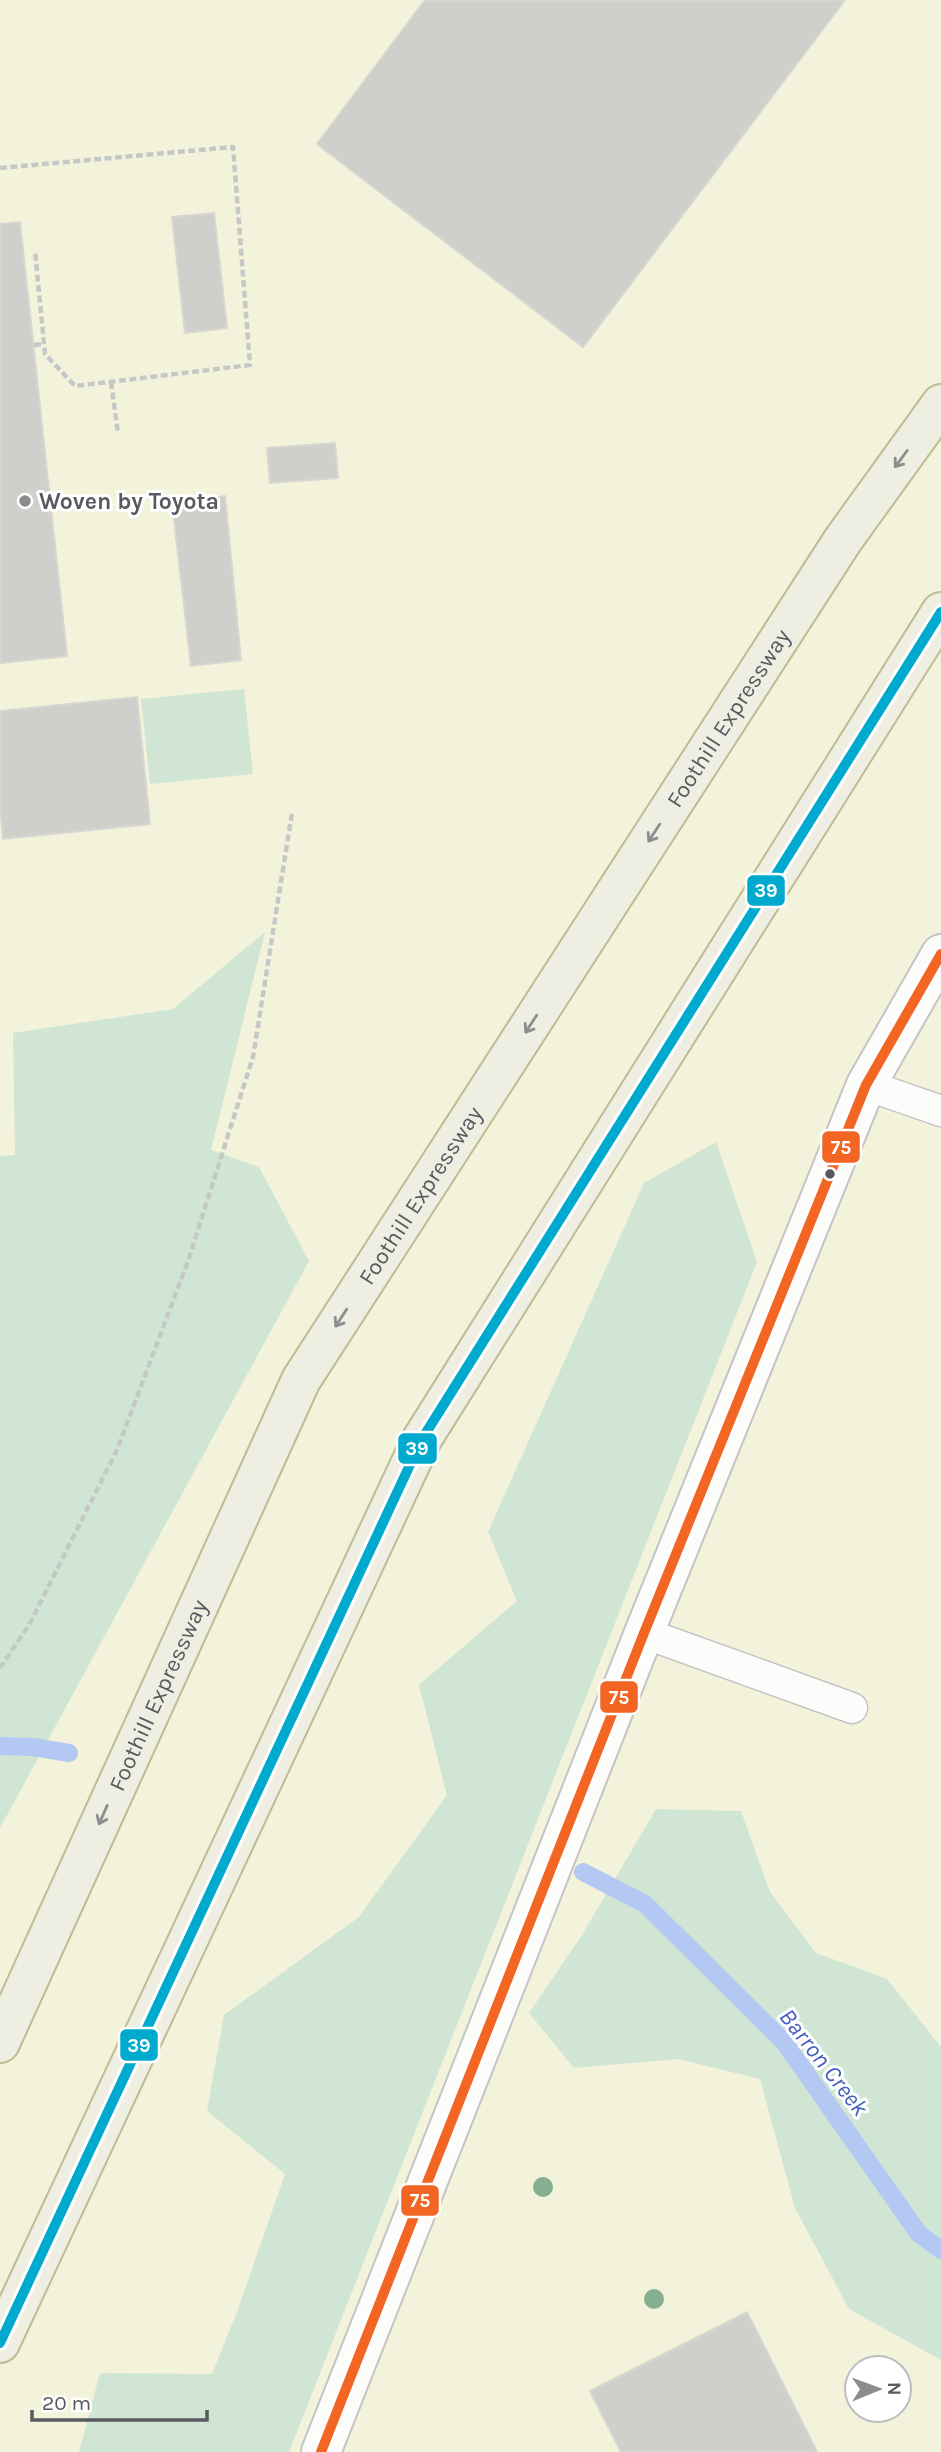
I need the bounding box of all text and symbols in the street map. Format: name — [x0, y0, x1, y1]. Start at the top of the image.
one-way arrow — [894, 449, 908, 468]
place label: Woven by Toyota — [39, 488, 219, 515]
marker: Woven by Toyota — [17, 493, 33, 509]
street label: Foothill Expressway — [661, 624, 796, 812]
one-way arrow — [647, 823, 662, 842]
line badge: 39 — [746, 874, 786, 907]
text: 39 — [754, 880, 778, 902]
one-way arrow — [524, 1014, 539, 1033]
street label: Foothill Expressway — [353, 1101, 488, 1290]
line badge: 75 — [821, 1130, 861, 1164]
text: 75 — [831, 1137, 851, 1159]
unlabelled marker — [823, 1167, 837, 1181]
one-way arrow — [334, 1308, 349, 1327]
line badge: 39 — [397, 1432, 438, 1465]
text: 39 — [405, 1438, 429, 1460]
street label: Foothill Expressway — [103, 1595, 214, 1795]
line badge: 75 — [599, 1680, 639, 1714]
text: 75 — [609, 1687, 629, 1709]
one-way arrow — [96, 1804, 109, 1825]
water label: Barron Creek — [774, 2003, 875, 2122]
line badge: 39 — [119, 2028, 159, 2062]
text: 39 — [127, 2035, 151, 2057]
line badge: 75 — [400, 2184, 440, 2217]
text: 75 — [410, 2190, 430, 2212]
north arrow — [843, 2354, 913, 2424]
scale bar — [32, 2378, 206, 2422]
text: N — [883, 2382, 905, 2396]
text: 20 m — [42, 2391, 91, 2415]

